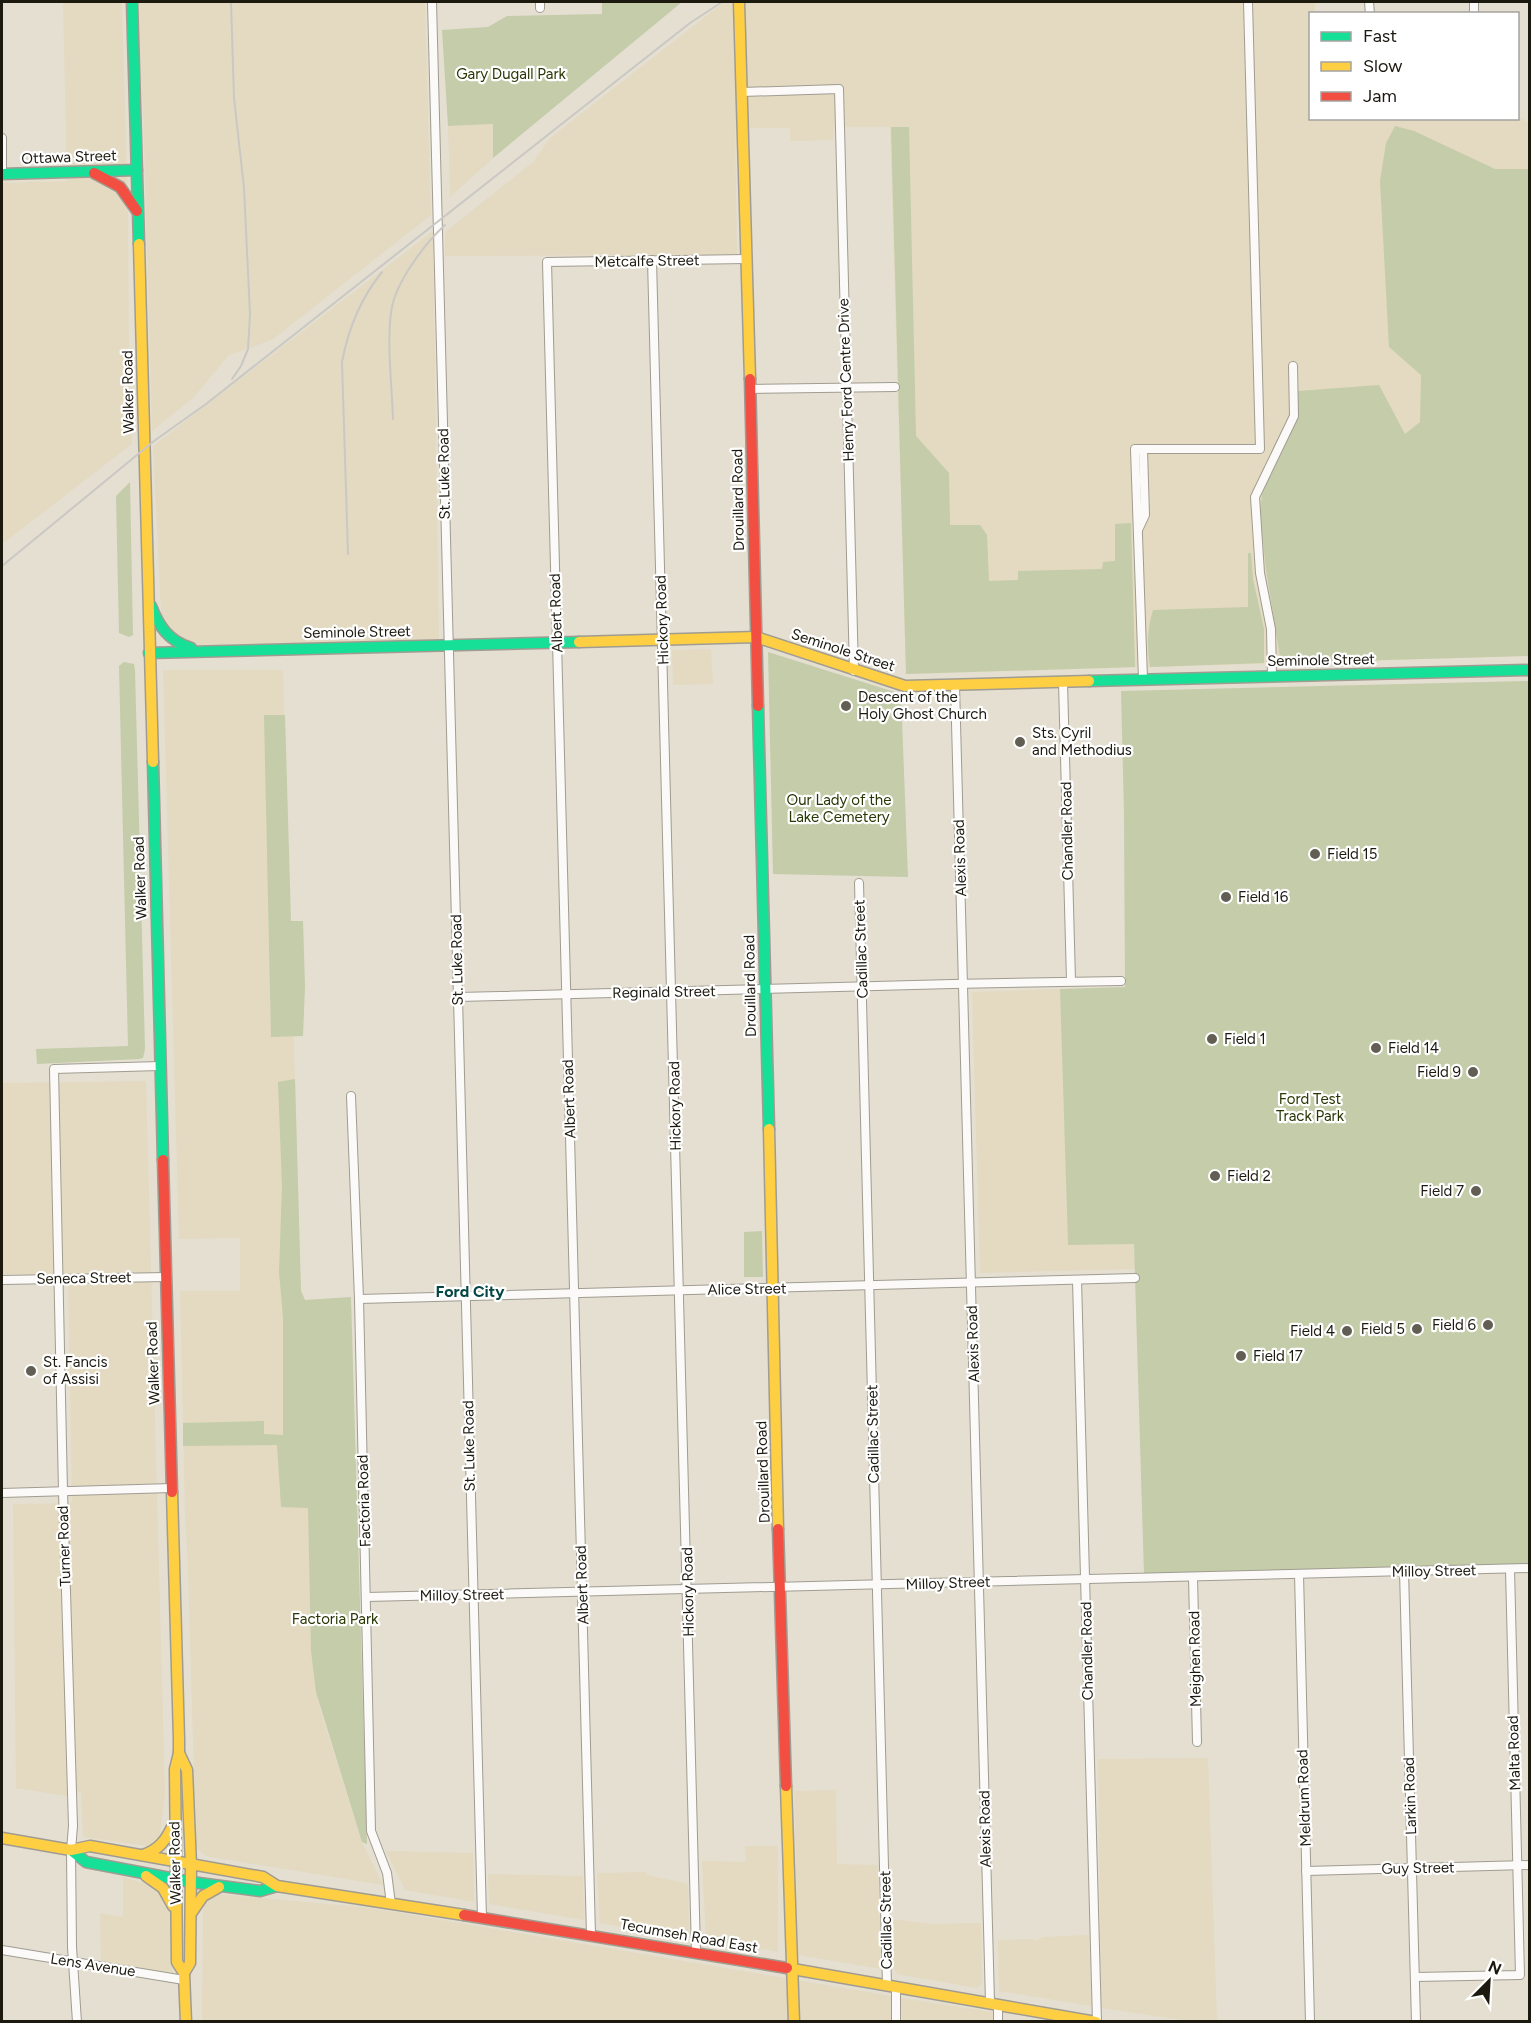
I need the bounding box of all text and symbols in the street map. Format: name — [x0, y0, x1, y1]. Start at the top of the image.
legend — [1309, 12, 1519, 120]
text: Fast — [1363, 25, 1397, 47]
text: Slow — [1363, 55, 1402, 77]
park label: Gary Dugall Park — [456, 65, 567, 83]
text: Jam — [1363, 85, 1397, 107]
street label: Ottawa Street — [21, 146, 117, 168]
street label: Metcalfe Street — [594, 251, 700, 271]
street label: Henry Ford Centre Drive — [834, 298, 858, 462]
street label: Walker Road — [118, 350, 138, 434]
street label: St. Luke Road — [434, 428, 454, 520]
street label: Drouillard Road — [728, 449, 748, 551]
street label: Albert Road — [546, 573, 566, 653]
street label: Hickory Road — [651, 575, 673, 665]
street label: Seminole Street — [303, 622, 411, 642]
street label: Seminole Street — [789, 625, 897, 675]
street label: Seminole Street — [1267, 650, 1375, 670]
place label: Descent of the Holy Ghost Church — [858, 688, 987, 723]
marker: Descent of the Holy Ghost Church — [839, 699, 853, 713]
place label: Sts. Cyril and Methodius — [1032, 724, 1132, 759]
marker: Sts. Cyril and Methodius — [1013, 735, 1027, 749]
street label: Chandler Road — [1057, 781, 1077, 881]
park label: Our Lady of the Lake Cemetery — [787, 791, 891, 826]
street label: Alexis Road — [950, 819, 970, 897]
street label: Walker Road — [130, 836, 150, 920]
place label: Field 15 — [1327, 845, 1377, 863]
marker: Field 15 — [1308, 847, 1322, 861]
place label: Field 16 — [1238, 888, 1289, 906]
marker: Field 16 — [1219, 890, 1233, 904]
street label: Cadillac Street — [850, 899, 872, 999]
street label: St. Luke Road — [447, 914, 467, 1006]
street label: Drouillard Road — [740, 935, 760, 1037]
street label: Reginald Street — [612, 982, 716, 1002]
place label: Field 1 — [1224, 1030, 1266, 1048]
marker: Field 1 — [1205, 1032, 1219, 1046]
place label: Field 14 — [1388, 1039, 1439, 1057]
marker: Field 14 — [1369, 1041, 1383, 1055]
street label: Albert Road — [559, 1059, 579, 1139]
street label: Hickory Road — [665, 1061, 685, 1151]
place label: Field 9 — [1417, 1063, 1461, 1081]
marker: Field 9 — [1466, 1065, 1480, 1079]
park label: Ford Test Track Park — [1276, 1090, 1345, 1125]
place label: Field 2 — [1227, 1167, 1271, 1185]
marker: Field 2 — [1208, 1169, 1222, 1183]
place label: Field 7 — [1420, 1182, 1464, 1200]
marker: Field 7 — [1469, 1184, 1483, 1198]
street label: Seneca Street — [36, 1268, 132, 1288]
street label: Alice Street — [707, 1279, 787, 1299]
district label: Ford City — [436, 1282, 505, 1301]
street label: Alexis Road — [963, 1305, 983, 1383]
place label: Field 6 — [1432, 1316, 1477, 1334]
marker: Field 6 — [1481, 1318, 1495, 1332]
place label: Field 5 — [1361, 1320, 1405, 1338]
street label: Walker Road — [143, 1321, 163, 1405]
place label: Field 4 — [1290, 1322, 1335, 1340]
marker: Field 5 — [1410, 1322, 1424, 1336]
marker: Field 4 — [1340, 1324, 1354, 1338]
place label: Field 17 — [1253, 1347, 1303, 1365]
marker: Field 17 — [1234, 1349, 1248, 1363]
place label: St. Fancis of Assisi — [43, 1353, 107, 1388]
marker: St. Fancis of Assisi — [24, 1364, 38, 1378]
street label: Cadillac Street — [863, 1384, 883, 1484]
street label: St. Luke Road — [459, 1400, 479, 1492]
street label: Drouillard Road — [752, 1421, 774, 1523]
street label: Factoria Road — [353, 1454, 375, 1548]
street label: Turner Road — [54, 1505, 74, 1587]
street label: Albert Road — [572, 1545, 592, 1625]
street label: Hickory Road — [678, 1547, 698, 1637]
street label: Milloy Street — [1391, 1561, 1477, 1581]
street label: Milloy Street — [905, 1573, 991, 1593]
street label: Milloy Street — [419, 1585, 505, 1605]
street label: Chandler Road — [1077, 1601, 1097, 1701]
park label: Factoria Park — [292, 1610, 379, 1628]
street label: Meighen Road — [1185, 1611, 1205, 1707]
street label: Malta Road — [1504, 1715, 1524, 1791]
street label: Meldrum Road — [1293, 1749, 1315, 1847]
street label: Larkin Road — [1400, 1757, 1420, 1835]
street label: Alexis Road — [975, 1790, 995, 1868]
street label: Walker Road — [165, 1821, 185, 1905]
street label: Guy Street — [1381, 1858, 1455, 1878]
street label: Cadillac Street — [876, 1870, 896, 1970]
street label: Tecumseh Road East — [619, 1915, 760, 1957]
street label: Lens Avenue — [49, 1949, 137, 1981]
north arrow — [1459, 1951, 1519, 2011]
text: N — [1485, 1957, 1504, 1979]

